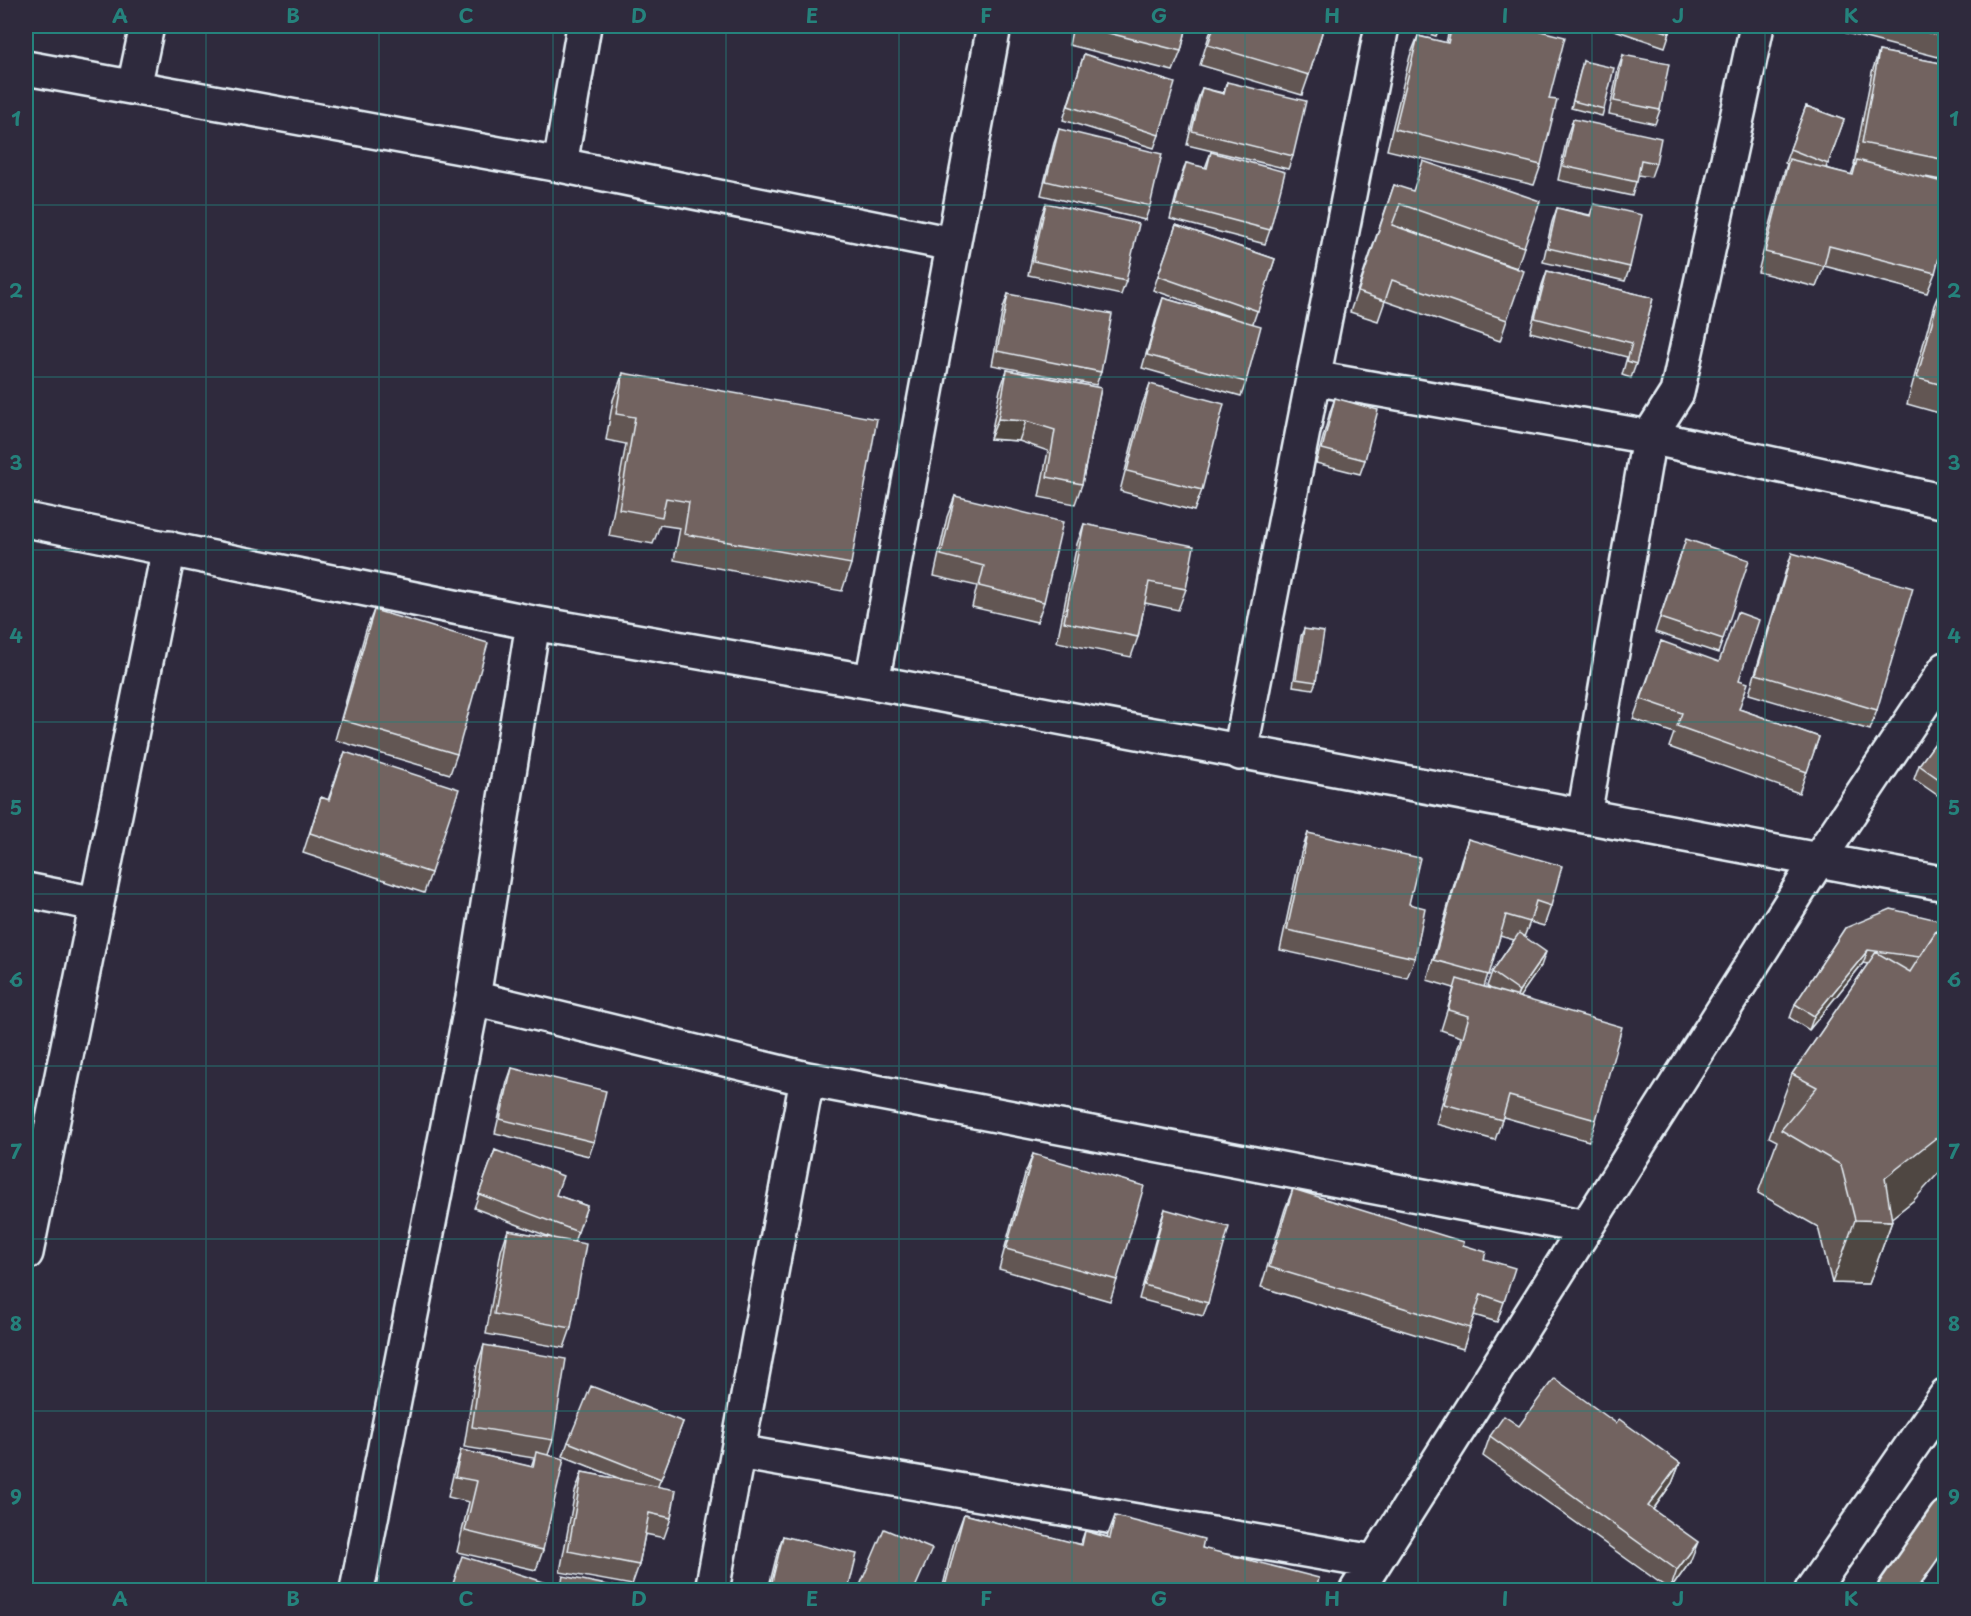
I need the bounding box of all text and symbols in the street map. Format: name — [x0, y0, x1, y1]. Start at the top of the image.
text: A — [112, 0, 128, 30]
text: B — [286, 0, 300, 30]
text: C — [458, 0, 474, 30]
text: D — [631, 0, 647, 30]
text: E — [806, 0, 818, 30]
text: F — [980, 0, 992, 30]
text: G — [1151, 0, 1167, 30]
text: H — [1324, 0, 1340, 30]
text: I — [1502, 0, 1508, 30]
text: J — [1672, 0, 1684, 30]
text: K — [1844, 0, 1859, 30]
text: 1 — [11, 103, 21, 133]
text: 1 — [1949, 103, 1959, 133]
text: 2 — [9, 275, 23, 305]
text: 2 — [1947, 275, 1961, 305]
text: 3 — [9, 447, 23, 477]
text: 3 — [1947, 447, 1961, 477]
text: 4 — [9, 620, 23, 650]
text: 4 — [1947, 620, 1961, 650]
text: 5 — [10, 792, 22, 822]
text: 5 — [1948, 792, 1960, 822]
text: 6 — [9, 964, 23, 994]
text: 6 — [1947, 964, 1961, 994]
text: 7 — [10, 1136, 22, 1166]
text: 7 — [1948, 1136, 1960, 1166]
text: 8 — [10, 1308, 22, 1338]
text: 8 — [1948, 1308, 1960, 1338]
text: 9 — [10, 1481, 22, 1511]
text: 9 — [1948, 1481, 1960, 1511]
text: A — [112, 1583, 128, 1613]
text: B — [286, 1583, 300, 1613]
text: C — [458, 1583, 474, 1613]
text: D — [631, 1583, 647, 1613]
text: E — [806, 1583, 818, 1613]
text: F — [980, 1583, 992, 1613]
text: G — [1151, 1583, 1167, 1613]
text: H — [1324, 1583, 1340, 1613]
text: I — [1502, 1583, 1508, 1613]
text: J — [1672, 1583, 1684, 1613]
text: K — [1844, 1583, 1859, 1613]

